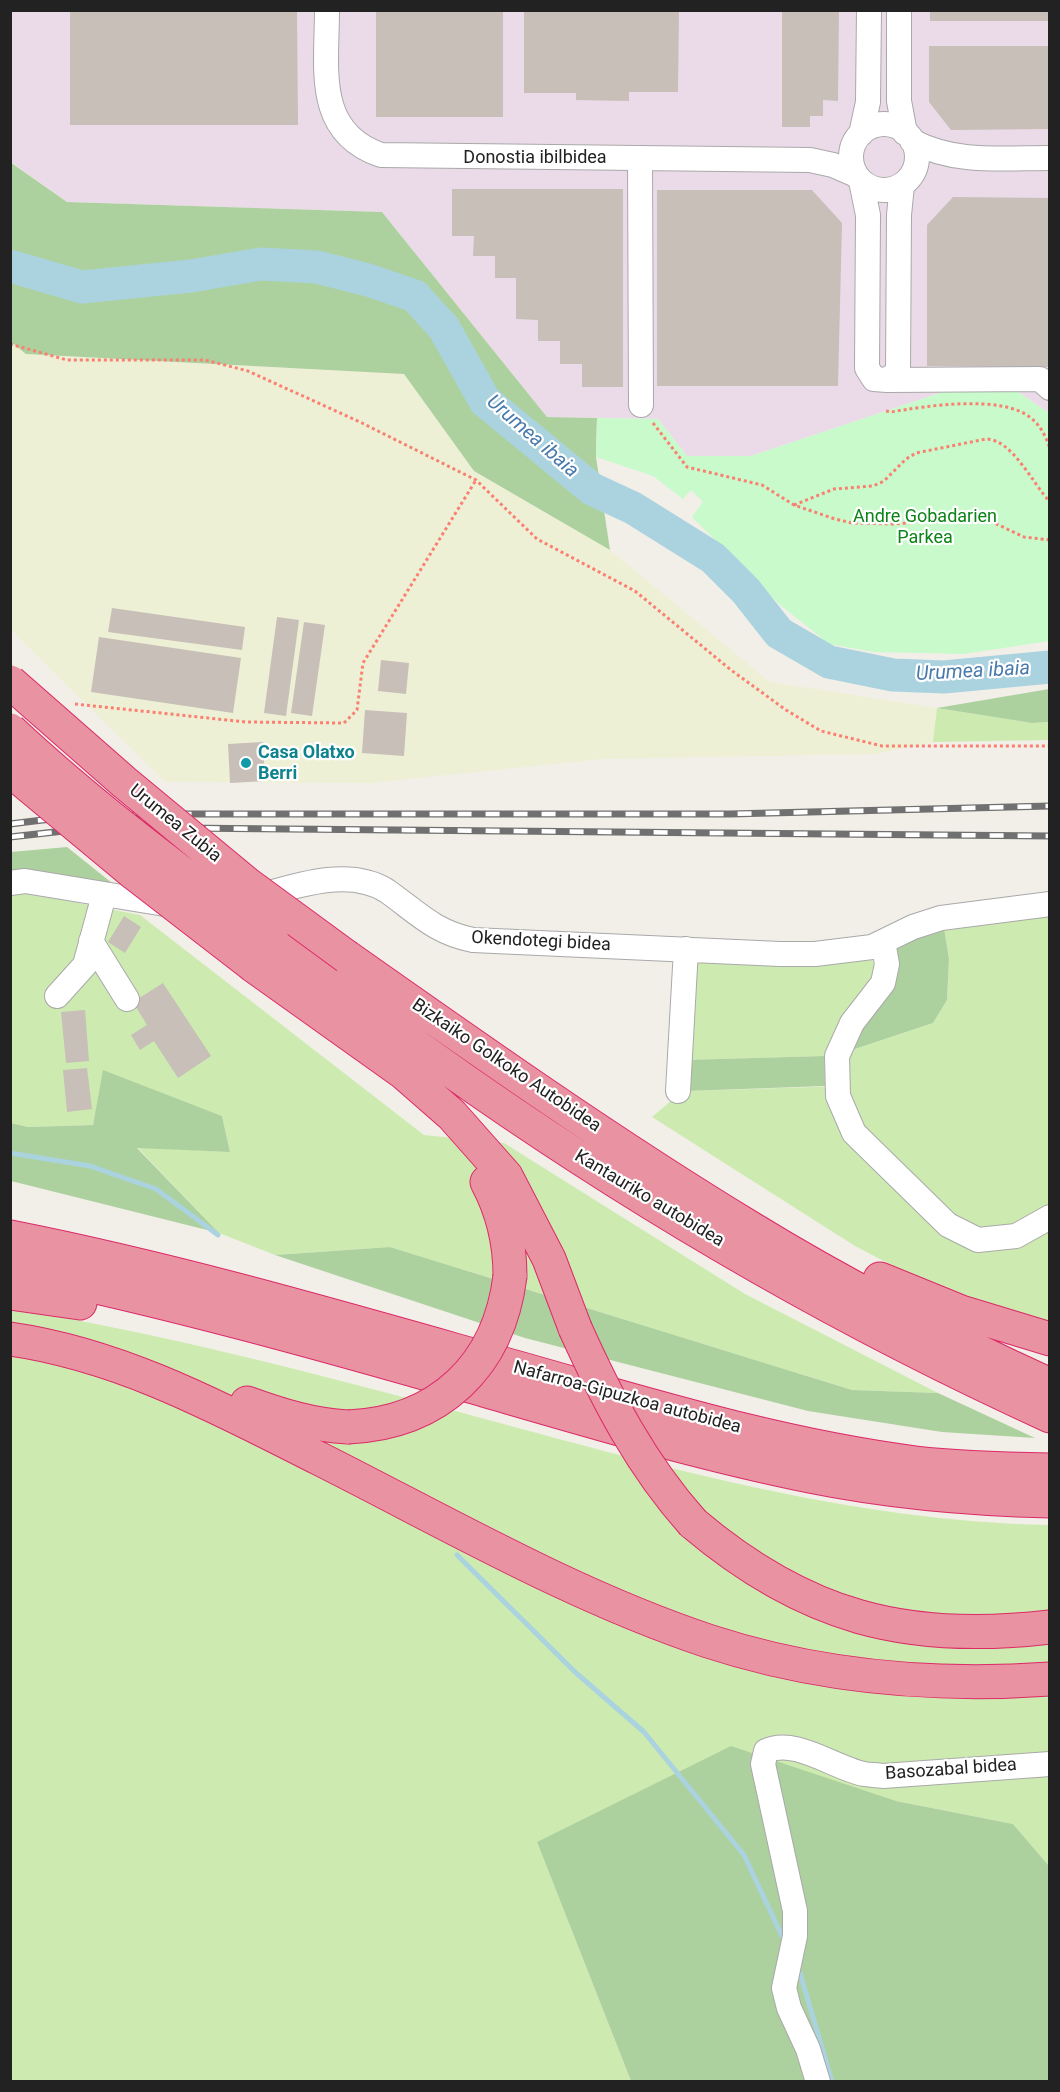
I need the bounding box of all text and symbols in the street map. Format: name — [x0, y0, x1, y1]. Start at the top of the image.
street label: Donostia ibilbidea — [463, 147, 607, 169]
water label: Urumea ibaia — [481, 391, 583, 483]
park label: Andre Gobadarien Parkea — [853, 506, 997, 548]
water label: Urumea ibaia — [915, 657, 1031, 687]
place label: Casa Olatxo Berri — [258, 742, 355, 784]
marker: Casa Olatxo Berri — [239, 756, 253, 770]
street label: Urumea Zubia — [125, 780, 225, 868]
street label: Okendotegi bidea — [471, 928, 611, 956]
street label: Bizkaiko Golkoko Autobidea — [407, 995, 605, 1137]
street label: Kantauriko autobidea — [570, 1146, 728, 1252]
street label: Nafarroa-Gipuzkoa autobidea — [511, 1357, 743, 1439]
street label: Basozabal bidea — [884, 1755, 1018, 1785]

